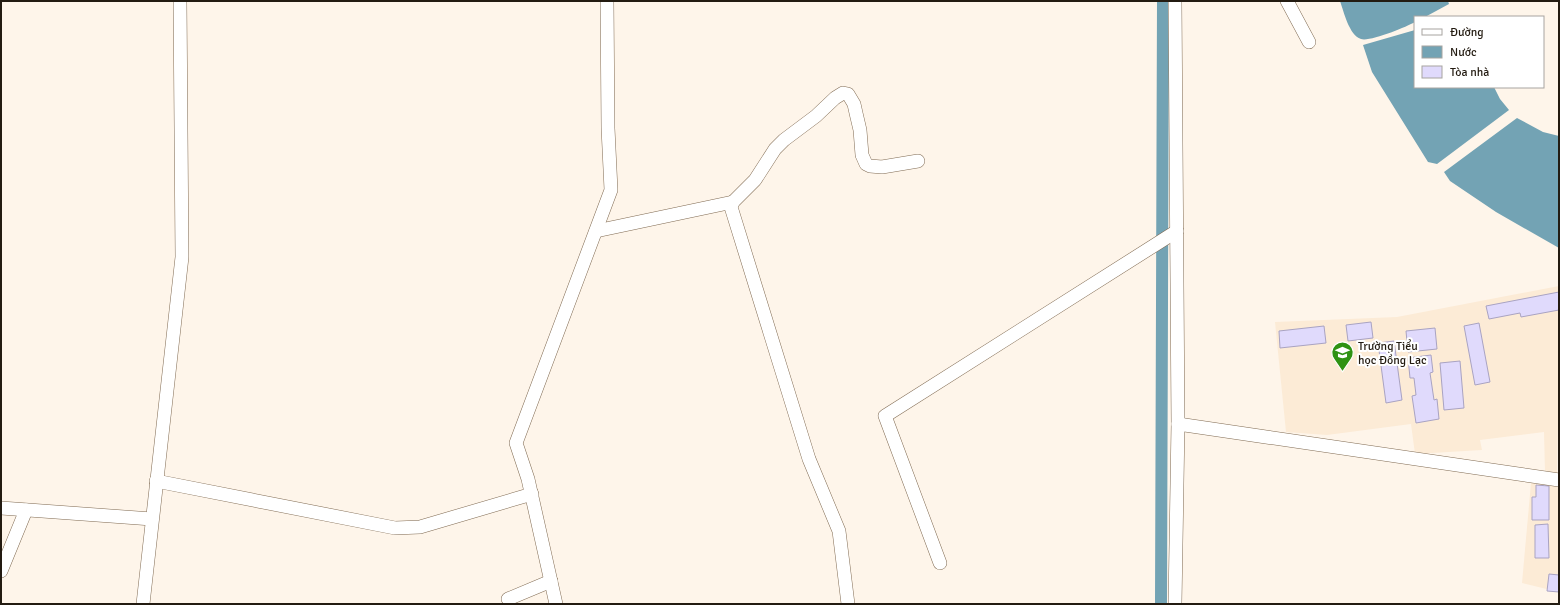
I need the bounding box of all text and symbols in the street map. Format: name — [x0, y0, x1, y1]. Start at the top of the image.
legend — [1414, 16, 1544, 88]
text: Đường — [1450, 25, 1484, 40]
text: Nước — [1450, 45, 1477, 60]
text: Tòa nhà — [1450, 65, 1489, 80]
place label: Trường Tiểu học Đồng Lạc — [1358, 339, 1427, 368]
school or university icon: Trường Tiểu học Đồng Lạc — [1329, 340, 1355, 373]

